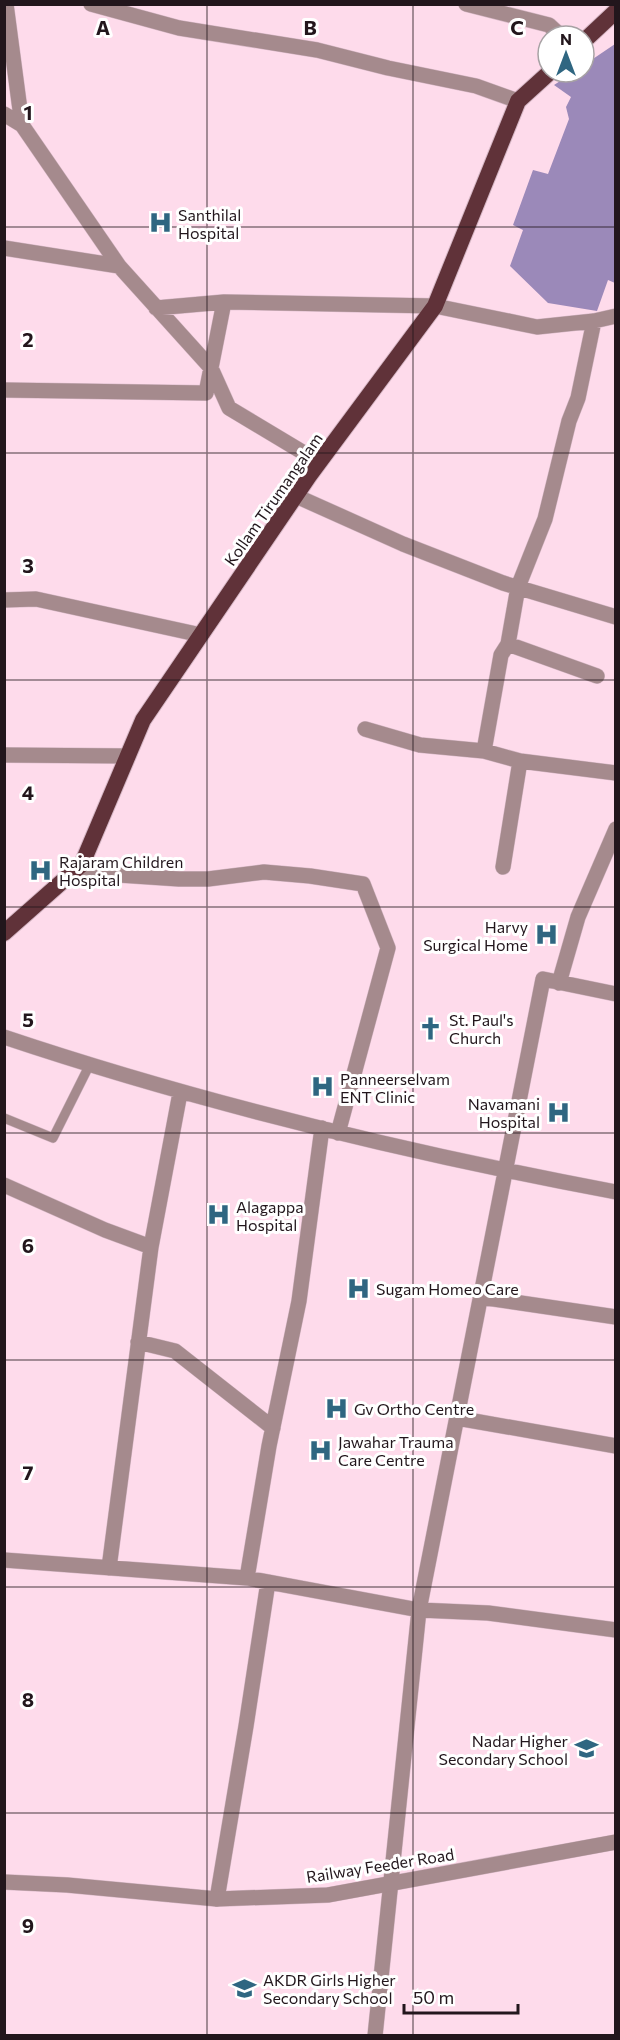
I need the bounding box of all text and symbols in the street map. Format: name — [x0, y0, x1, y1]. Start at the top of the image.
text: A — [96, 15, 110, 39]
text: B — [303, 15, 317, 39]
text: C — [510, 15, 524, 39]
north arrow — [536, 24, 596, 84]
text: N — [560, 29, 572, 48]
text: 1 — [23, 100, 33, 124]
place label: Santhilal Hospital — [178, 205, 241, 242]
hospital icon: Santhilal Hospital — [147, 210, 173, 236]
text: 2 — [22, 327, 34, 351]
street label: Kollam Tirumangalam — [220, 429, 326, 569]
text: 3 — [22, 553, 34, 577]
text: 4 — [22, 780, 34, 804]
place label: Rajaram Children Hospital — [59, 852, 183, 889]
hospital icon: Rajaram Children Hospital — [28, 857, 54, 883]
place label: Harvy Surgical Home — [423, 917, 528, 954]
hospital icon: Harvy Surgical Home — [533, 922, 559, 948]
text: 5 — [22, 1007, 34, 1031]
place label: St. Paul's Church — [449, 1010, 514, 1047]
church icon: St. Paul's Church — [418, 1015, 444, 1041]
place label: Panneerselvam ENT Clinic — [340, 1069, 450, 1106]
hospital icon: Panneerselvam ENT Clinic — [309, 1074, 335, 1100]
place label: Navamani Hospital — [468, 1094, 540, 1131]
hospital icon: Navamani Hospital — [545, 1099, 571, 1125]
place label: Alagappa Hospital — [236, 1197, 304, 1234]
hospital icon: Alagappa Hospital — [205, 1202, 231, 1228]
text: 6 — [22, 1233, 34, 1257]
hospital icon: Sugam Homeo Care — [345, 1275, 371, 1301]
place label: Sugam Homeo Care — [376, 1279, 519, 1298]
hospital icon: Gv Ortho Centre — [323, 1395, 349, 1421]
place label: Gv Ortho Centre — [354, 1399, 474, 1418]
place label: Jawahar Trauma Care Centre — [338, 1432, 454, 1469]
hospital icon: Jawahar Trauma Care Centre — [307, 1437, 333, 1463]
text: 7 — [23, 1460, 34, 1484]
text: 8 — [22, 1687, 34, 1711]
place label: Nadar Higher Secondary School — [439, 1731, 569, 1768]
school or university icon: Nadar Higher Secondary School — [573, 1736, 599, 1762]
street label: Railway Feeder Road — [305, 1844, 455, 1886]
text: 9 — [22, 1913, 34, 1937]
place label: AKDR Girls Higher Secondary School — [263, 1970, 396, 2007]
school or university icon: AKDR Girls Higher Secondary School — [232, 1975, 258, 2001]
scale bar — [404, 1977, 518, 2015]
text: 50 m — [413, 1986, 454, 2008]

